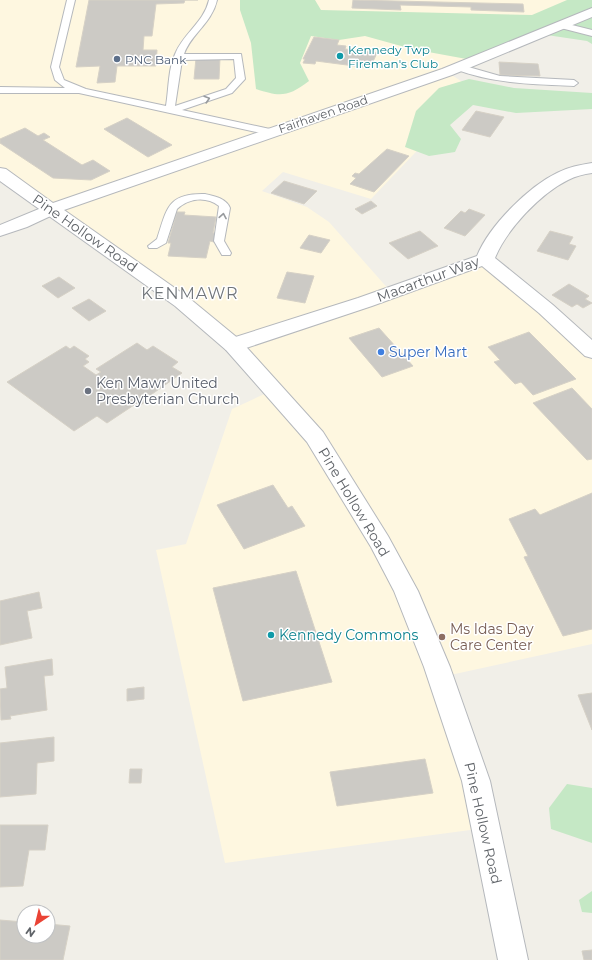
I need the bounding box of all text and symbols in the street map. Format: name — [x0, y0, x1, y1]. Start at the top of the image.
place label: Kennedy Twp Fireman's Club — [348, 42, 438, 71]
marker: Kennedy Twp Fireman's Club — [335, 51, 345, 61]
place label: PNC Bank — [125, 52, 187, 67]
marker: PNC Bank — [112, 54, 122, 64]
street label: Fairhaven Road — [276, 92, 370, 136]
one-way arrow — [204, 95, 211, 104]
street label: Pine Hollow Road — [29, 190, 141, 276]
one-way arrow — [218, 213, 227, 220]
street label: Macarthur Way — [374, 252, 482, 306]
district label: KENMAWR — [141, 284, 239, 303]
place label: Super Mart — [389, 343, 468, 361]
marker: Super Mart — [376, 347, 386, 357]
place label: Ken Mawr United Presbyterian Church — [96, 374, 239, 408]
marker: Ken Mawr United Presbyterian Church — [83, 386, 93, 396]
street label: Pine Hollow Road — [314, 444, 394, 560]
place label: Ms Idas Day Care Center — [450, 620, 534, 654]
place label: Kennedy Commons — [279, 626, 418, 644]
marker: Kennedy Commons — [266, 630, 276, 640]
marker: Ms Idas Day Care Center — [437, 632, 447, 642]
street label: Pine Hollow Road — [460, 760, 506, 886]
north arrow — [16, 904, 56, 944]
text: N — [23, 924, 38, 940]

